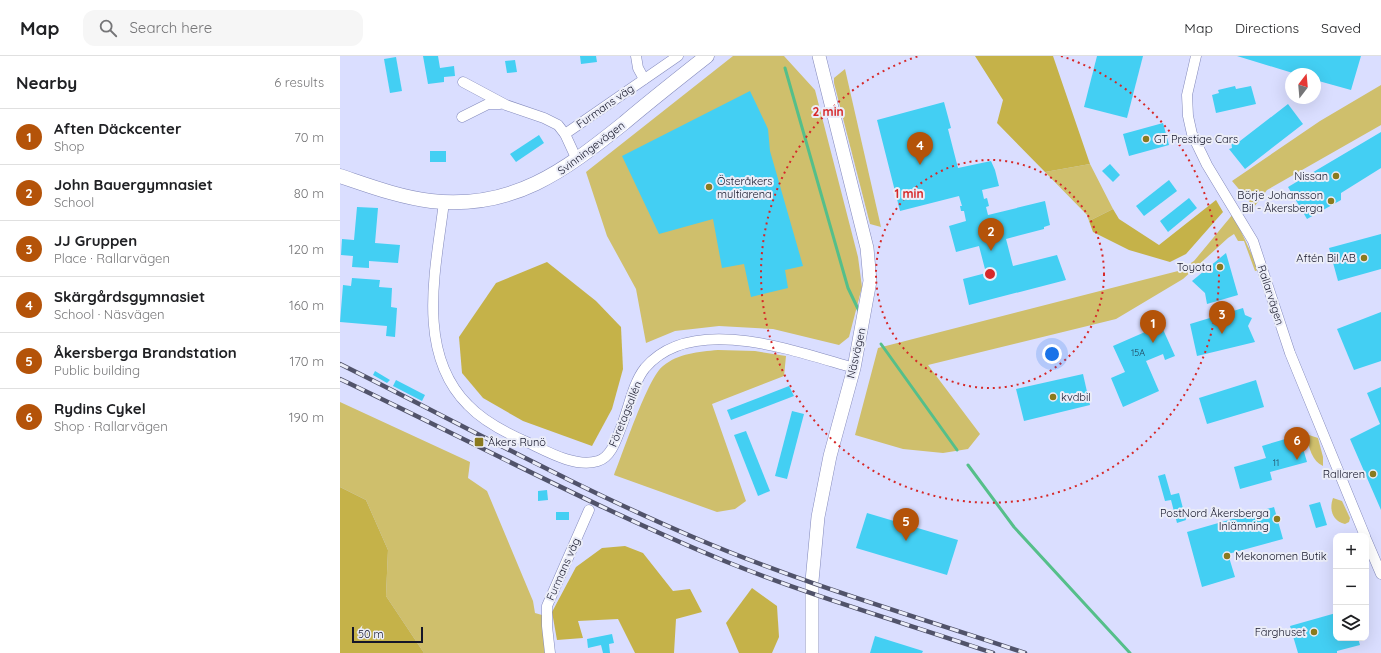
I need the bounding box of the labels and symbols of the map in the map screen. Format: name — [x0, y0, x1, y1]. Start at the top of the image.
north arrow — [1285, 68, 1321, 104]
street label: Furmans väg — [573, 81, 637, 131]
text: 2 min — [812, 104, 844, 119]
street label: Svinningevägen — [555, 118, 627, 178]
pin: 4 — [907, 132, 933, 165]
place label: GT Prestige Cars — [1154, 132, 1238, 146]
marker: GT Prestige Cars — [1141, 134, 1151, 144]
place label: Nissan — [1294, 169, 1328, 183]
marker: Nissan — [1331, 171, 1341, 181]
place label: Österåkers multiarena — [717, 174, 773, 201]
marker: Österåkers multiarena — [704, 182, 714, 192]
text: 1 min — [894, 186, 924, 201]
place label: Börje Johansson Bil - Åkersberga — [1237, 188, 1323, 215]
marker: Börje Johansson Bil - Åkersberga — [1326, 196, 1336, 206]
pin: 2 — [978, 218, 1004, 251]
place label: Aftén Bil AB — [1296, 251, 1356, 265]
marker: Aftén Bil AB — [1359, 253, 1369, 263]
place label: Toyota — [1177, 260, 1212, 274]
marker: Toyota — [1215, 262, 1225, 272]
street label: Rallarvägen — [1255, 263, 1287, 327]
centre of rings — [983, 267, 997, 281]
pin: 3 — [1209, 301, 1235, 334]
pin: 1 — [1140, 310, 1166, 343]
street label: Näsvägen — [843, 326, 869, 380]
your location — [1042, 344, 1062, 364]
house number: 15A — [1131, 347, 1145, 358]
street label: Företagsallén — [605, 379, 645, 449]
place label: kvdbil — [1061, 390, 1091, 404]
marker: kvdbil — [1048, 392, 1058, 402]
pin: 6 — [1284, 427, 1310, 460]
place label: Åkers Runö — [488, 435, 546, 449]
marker: Åkers Runö — [473, 436, 485, 448]
house number: 11 — [1273, 457, 1279, 468]
place label: Rallaren — [1323, 467, 1365, 481]
marker: Rallaren — [1368, 469, 1378, 479]
place label: PostNord Åkersberga Inlämning — [1160, 506, 1269, 533]
pin: 5 — [893, 508, 919, 541]
marker: PostNord Åkersberga Inlämning — [1272, 514, 1282, 524]
street label: Furmans väg — [543, 535, 583, 603]
place label: Mekonomen Butik — [1235, 549, 1327, 563]
marker: Mekonomen Butik — [1222, 551, 1232, 561]
scale bar — [352, 625, 423, 644]
place label: Färghuset — [1255, 625, 1306, 639]
marker: Färghuset — [1309, 627, 1319, 637]

